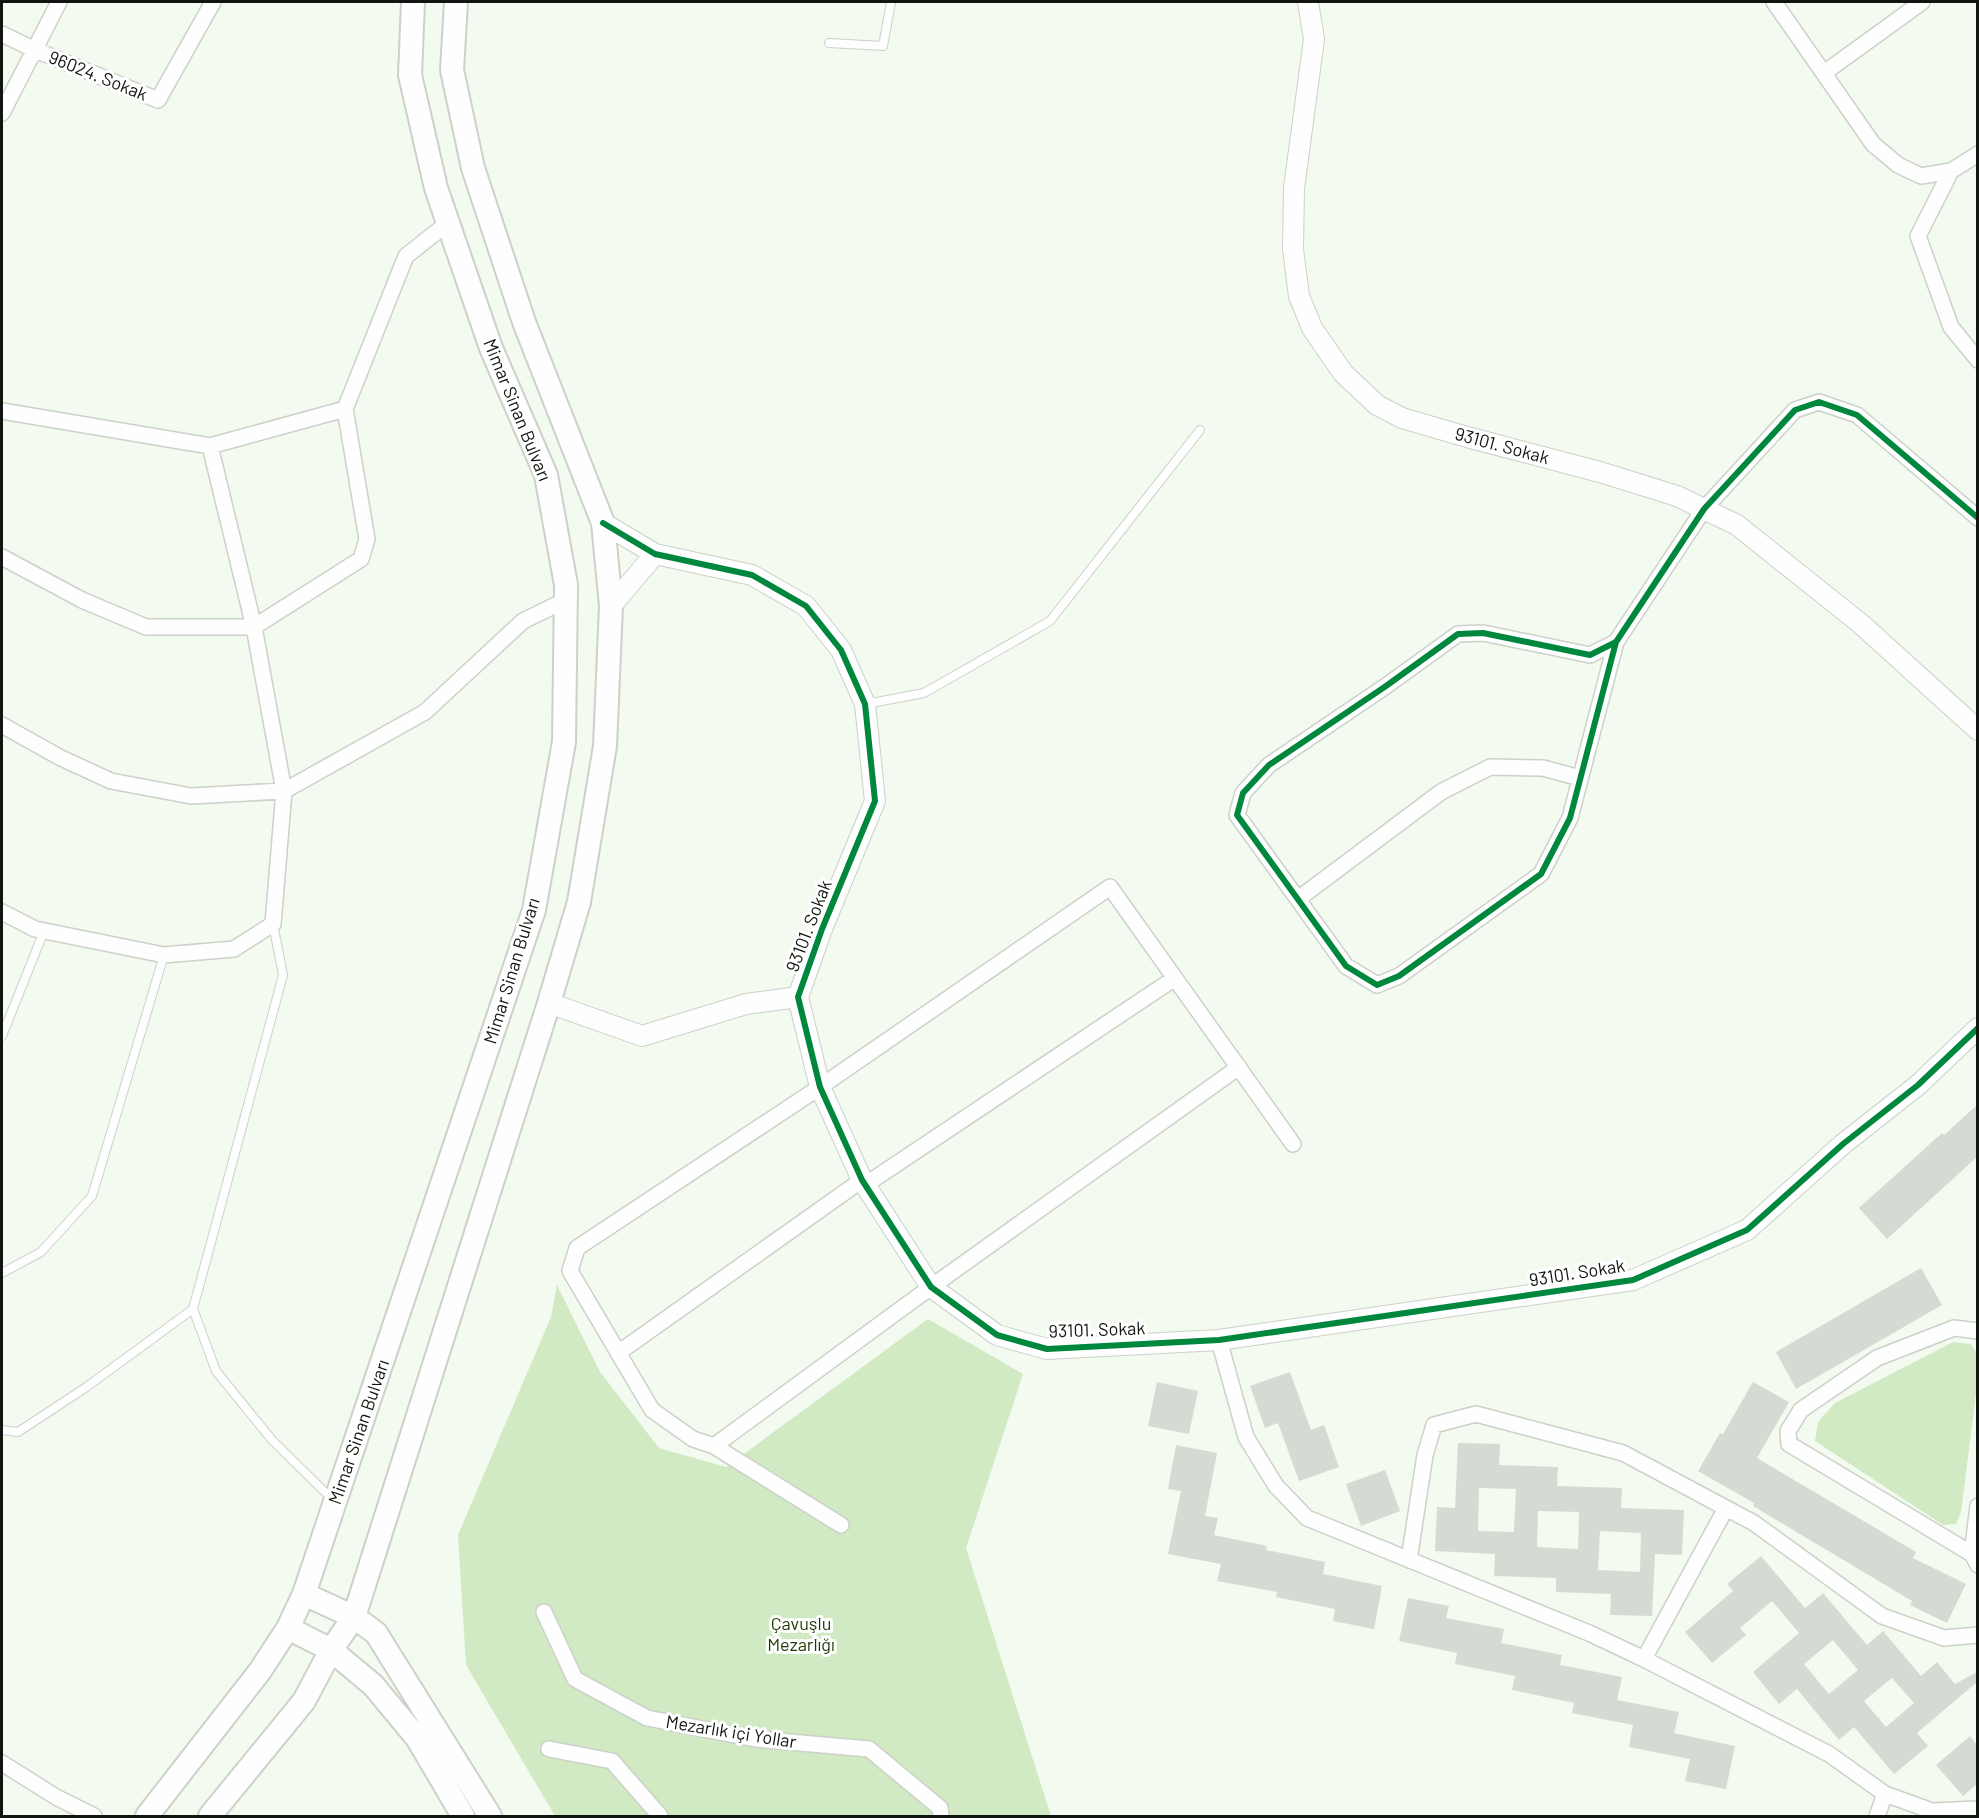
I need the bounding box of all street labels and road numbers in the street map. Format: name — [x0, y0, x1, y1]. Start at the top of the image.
street label: 96024. Sokak — [46, 45, 151, 105]
street label: Mimar Sinan Bulvarı — [479, 335, 557, 484]
street label: 93101. Sokak — [1453, 422, 1552, 468]
street label: 93101. Sokak — [780, 877, 836, 975]
street label: Mimar Sinan Bulvarı — [478, 895, 544, 1046]
street label: 93101. Sokak — [1527, 1254, 1626, 1290]
street label: 93101. Sokak — [1048, 1316, 1146, 1342]
street label: Mimar Sinan Bulvarı — [323, 1356, 393, 1507]
street label: Mezarlık içi Yollar — [664, 1710, 798, 1752]

